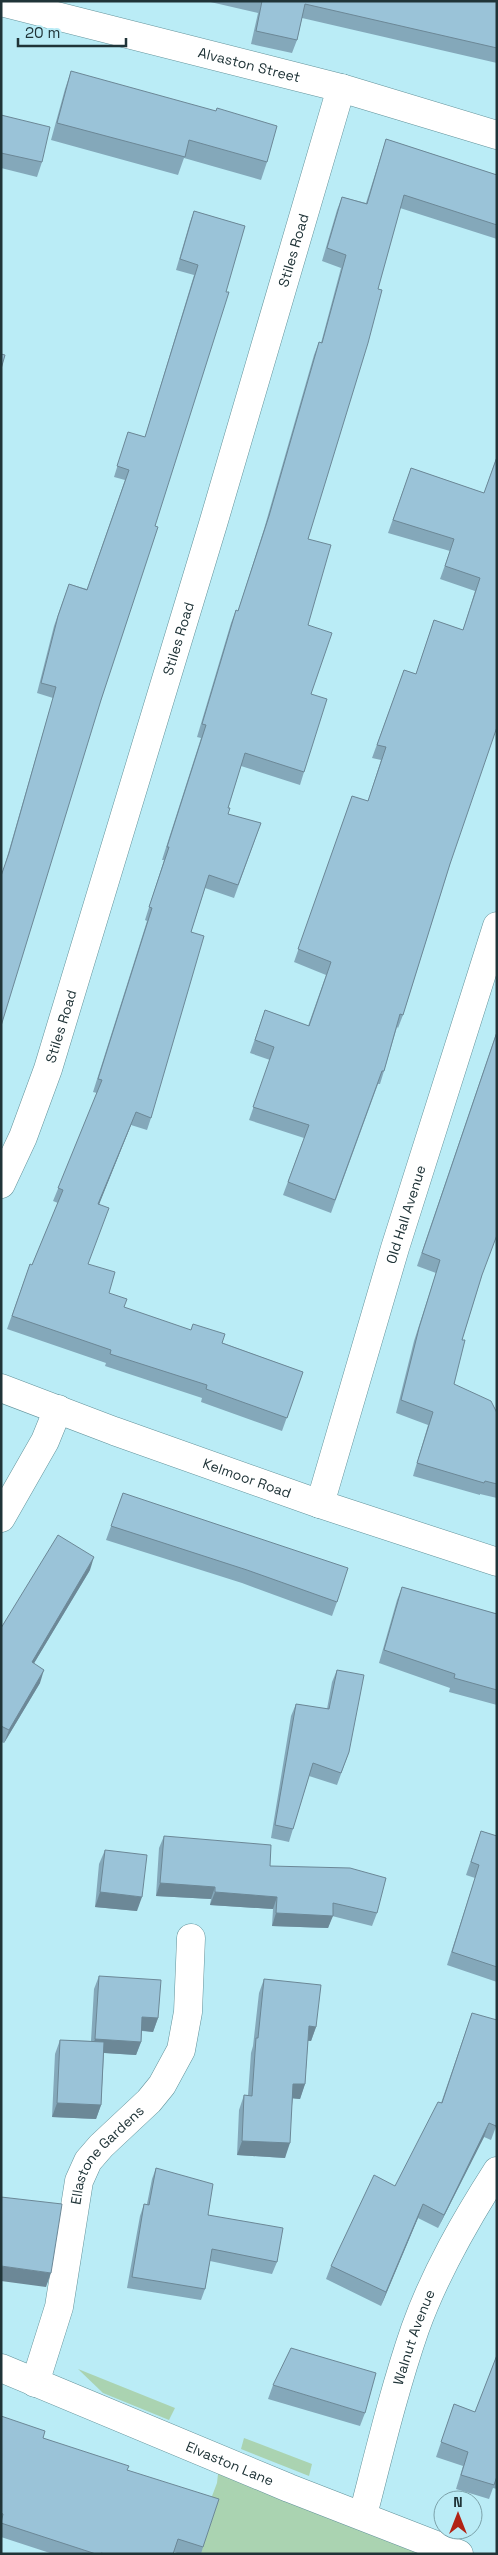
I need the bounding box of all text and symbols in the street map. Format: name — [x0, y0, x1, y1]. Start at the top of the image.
scale bar — [18, 15, 125, 47]
text: 20 m — [25, 23, 60, 42]
street label: Alvaston Street — [196, 43, 302, 86]
street label: Stiles Road — [274, 212, 313, 289]
street label: Stiles Road — [159, 600, 198, 677]
street label: Stiles Road — [41, 987, 81, 1065]
street label: Old Hall Avenue — [382, 1163, 430, 1266]
street label: Kelmoor Road — [200, 1454, 294, 1502]
street label: Ellastone Gardens — [66, 2102, 148, 2206]
street label: Walnut Avenue — [389, 2287, 439, 2387]
street label: Elvaston Lane — [183, 2437, 277, 2490]
north arrow — [433, 2490, 483, 2540]
text: N — [453, 2493, 463, 2511]

